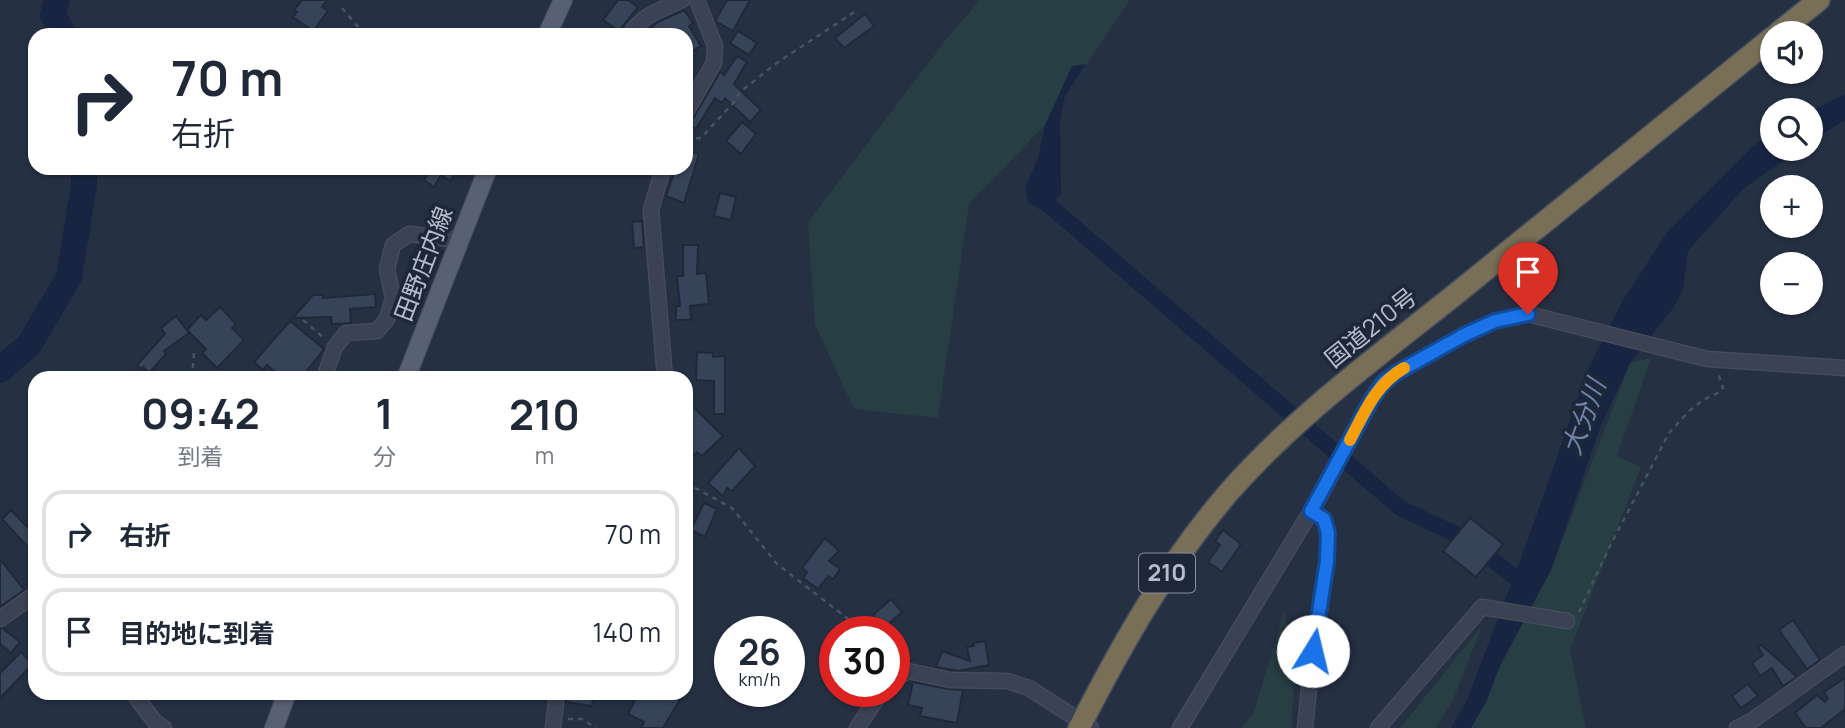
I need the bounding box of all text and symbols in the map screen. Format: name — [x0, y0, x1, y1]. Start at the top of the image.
map controls — [1760, 21, 1823, 315]
button: sound — [1760, 21, 1823, 84]
text: 70 m — [171, 44, 283, 111]
icon: right — [56, 56, 147, 147]
button: search — [1760, 98, 1823, 161]
text: 右折 — [171, 111, 235, 155]
button: + — [1760, 175, 1823, 238]
street label: 田野庄内線 — [386, 202, 460, 325]
pin — [1498, 242, 1558, 314]
button: − — [1760, 252, 1823, 315]
icon: arrive — [1509, 253, 1547, 291]
street label: 国道210号 — [1317, 279, 1423, 374]
water label: 大分川 — [1553, 371, 1614, 459]
text: 09:42 — [141, 384, 260, 442]
text: 1 — [375, 384, 394, 442]
text: 210 — [509, 385, 580, 443]
text: m — [535, 439, 554, 471]
text: 到着 — [177, 440, 223, 472]
text: 分 — [373, 440, 396, 472]
icon: right — [60, 515, 98, 553]
text: 70 m — [605, 516, 661, 552]
text: 右折 — [119, 517, 171, 553]
road number: 210 — [1139, 554, 1195, 593]
icon: arrive — [60, 613, 98, 651]
text: 140 m — [592, 614, 661, 650]
position arrow — [1276, 614, 1350, 688]
text: 目的地に到着 — [119, 615, 275, 651]
speed limit sign: 30 — [819, 616, 910, 707]
text: 26 — [738, 628, 781, 676]
text: km/h — [739, 667, 780, 691]

